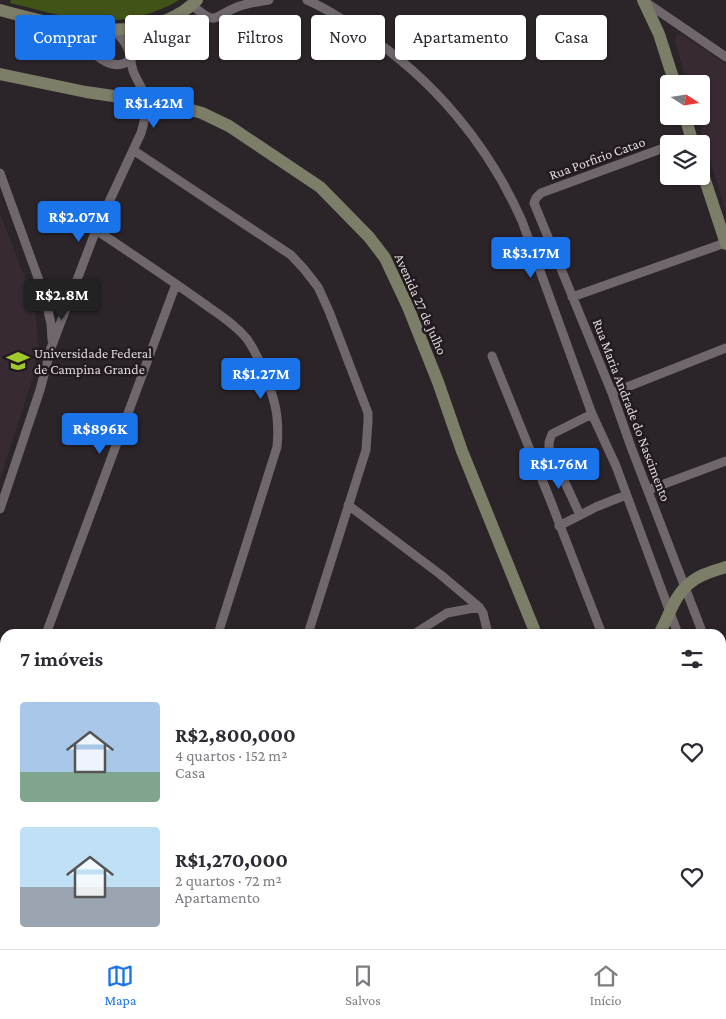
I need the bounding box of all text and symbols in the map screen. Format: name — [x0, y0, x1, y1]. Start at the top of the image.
chip: Comprar — [15, 15, 115, 60]
chip: Alugar — [125, 15, 209, 60]
chip: Filtros — [219, 15, 301, 60]
chip: Novo — [311, 15, 385, 60]
chip: Apartamento — [395, 15, 526, 60]
chip: Casa — [536, 15, 607, 60]
north arrow — [660, 75, 710, 125]
map controls — [660, 75, 710, 185]
pin: R$1.42M — [108, 86, 200, 129]
text: R$1.42M — [125, 94, 183, 111]
street label: Rua Porfirio Catao — [547, 133, 647, 183]
button: layers — [660, 135, 710, 185]
pin: R$2.07M — [33, 200, 125, 243]
text: R$2.07M — [49, 208, 109, 225]
pin: R$3.17M — [485, 236, 577, 279]
text: R$3.17M — [502, 244, 560, 261]
street label: Avenida 27 de Julho — [391, 251, 451, 357]
pin: R$2.8M — [21, 278, 103, 321]
text: R$2.8M — [35, 286, 89, 303]
street label: Rua Maria Andrade do Nascimento — [590, 317, 674, 504]
place label: Universidade Federal de Campina Grande — [34, 345, 152, 377]
school or university icon: Universidade Federal de Campina Grande — [5, 348, 31, 374]
pin: R$1.27M — [215, 358, 307, 400]
text: R$1.27M — [232, 365, 290, 382]
pin: R$896K — [59, 412, 141, 455]
text: R$896K — [73, 420, 127, 437]
pin: R$1.76M — [513, 448, 605, 490]
text: R$1.76M — [530, 455, 588, 472]
icon: filters — [678, 645, 706, 673]
text: 7 imóveis — [20, 647, 103, 671]
icon: home — [60, 722, 120, 782]
text: R$2,800,000 — [175, 723, 296, 747]
icon: heart — [678, 738, 706, 766]
text: 4 quartos · 152 m² — [175, 747, 287, 764]
text: Casa — [175, 764, 205, 781]
icon: home — [60, 847, 120, 907]
text: R$1,270,000 — [175, 848, 288, 872]
icon: heart — [678, 863, 706, 891]
text: 2 quartos · 72 m² — [175, 872, 282, 889]
text: Apartamento — [175, 889, 260, 906]
tab: Mapa — [104, 962, 136, 1008]
tab: Salvos — [345, 962, 381, 1008]
tab: Início — [590, 962, 622, 1008]

